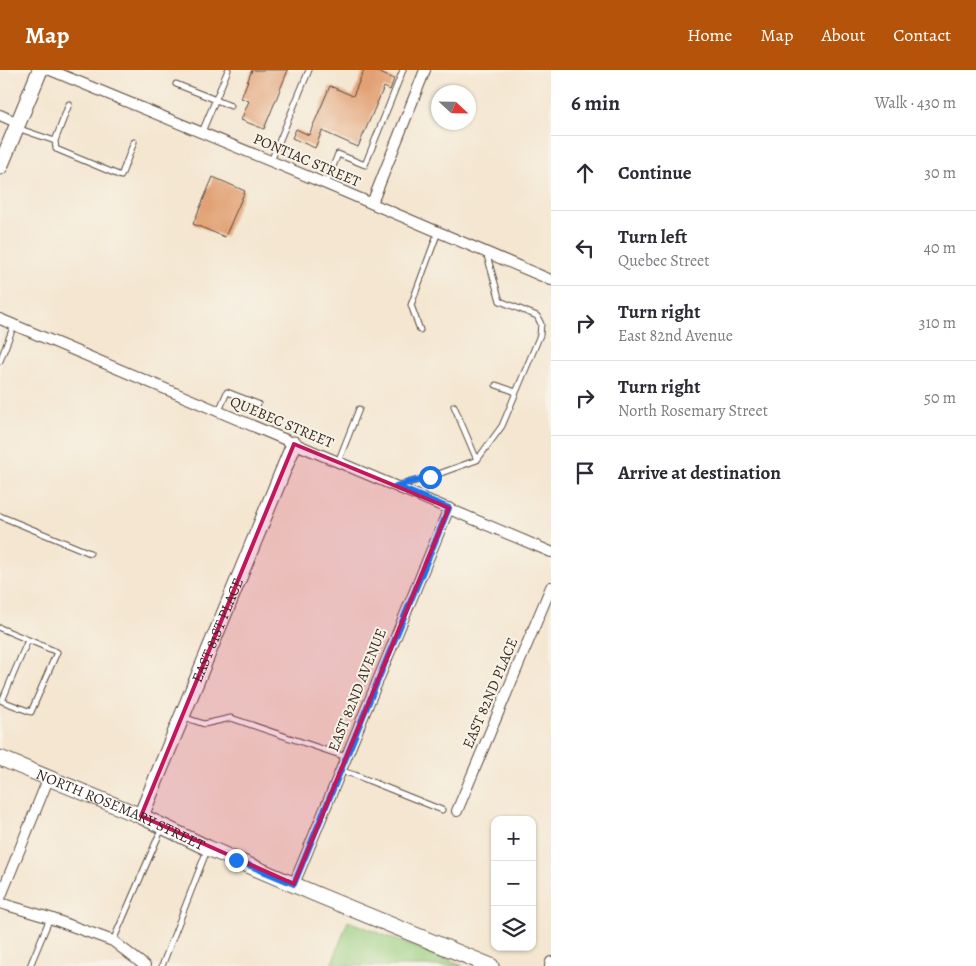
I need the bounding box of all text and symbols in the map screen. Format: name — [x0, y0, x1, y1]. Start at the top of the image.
text: Map — [25, 19, 69, 51]
text: Home — [687, 23, 732, 47]
text: Map — [760, 23, 793, 47]
text: About — [821, 23, 865, 47]
text: Contact — [893, 23, 951, 47]
north arrow — [431, 85, 476, 130]
text: 6 min — [571, 89, 620, 117]
text: Walk · 430 m — [875, 92, 956, 114]
street label: PONTIAC STREET — [250, 128, 364, 192]
icon: ahead — [571, 159, 599, 187]
text: Continue — [618, 160, 692, 186]
text: 30 m — [924, 162, 956, 184]
text: Turn left — [618, 224, 687, 250]
icon: left — [571, 234, 599, 262]
text: 40 m — [924, 237, 956, 259]
text: Quebec Street — [618, 250, 710, 272]
text: Turn right — [618, 299, 700, 325]
icon: right — [571, 309, 599, 337]
text: 310 m — [919, 312, 956, 334]
text: East 82nd Avenue — [618, 325, 733, 347]
text: Turn right — [618, 374, 700, 400]
icon: right — [571, 384, 599, 412]
text: 50 m — [924, 387, 956, 409]
street label: QUEBEC STREET — [227, 391, 338, 453]
text: North Rosemary Street — [618, 400, 768, 422]
icon: arrive — [571, 459, 599, 487]
text: Arrive at destination — [618, 460, 781, 486]
route start — [419, 466, 442, 489]
street label: EAST 81ST PLACE — [187, 575, 248, 685]
street label: EAST 82ND AVENUE — [323, 625, 391, 755]
street label: EAST 82ND PLACE — [458, 635, 522, 751]
street label: NORTH ROSEMARY STREET — [33, 764, 209, 855]
map controls — [491, 816, 536, 951]
button: + — [491, 816, 536, 861]
route end — [225, 849, 248, 872]
button: − — [491, 861, 536, 906]
button: layers — [491, 906, 536, 951]

